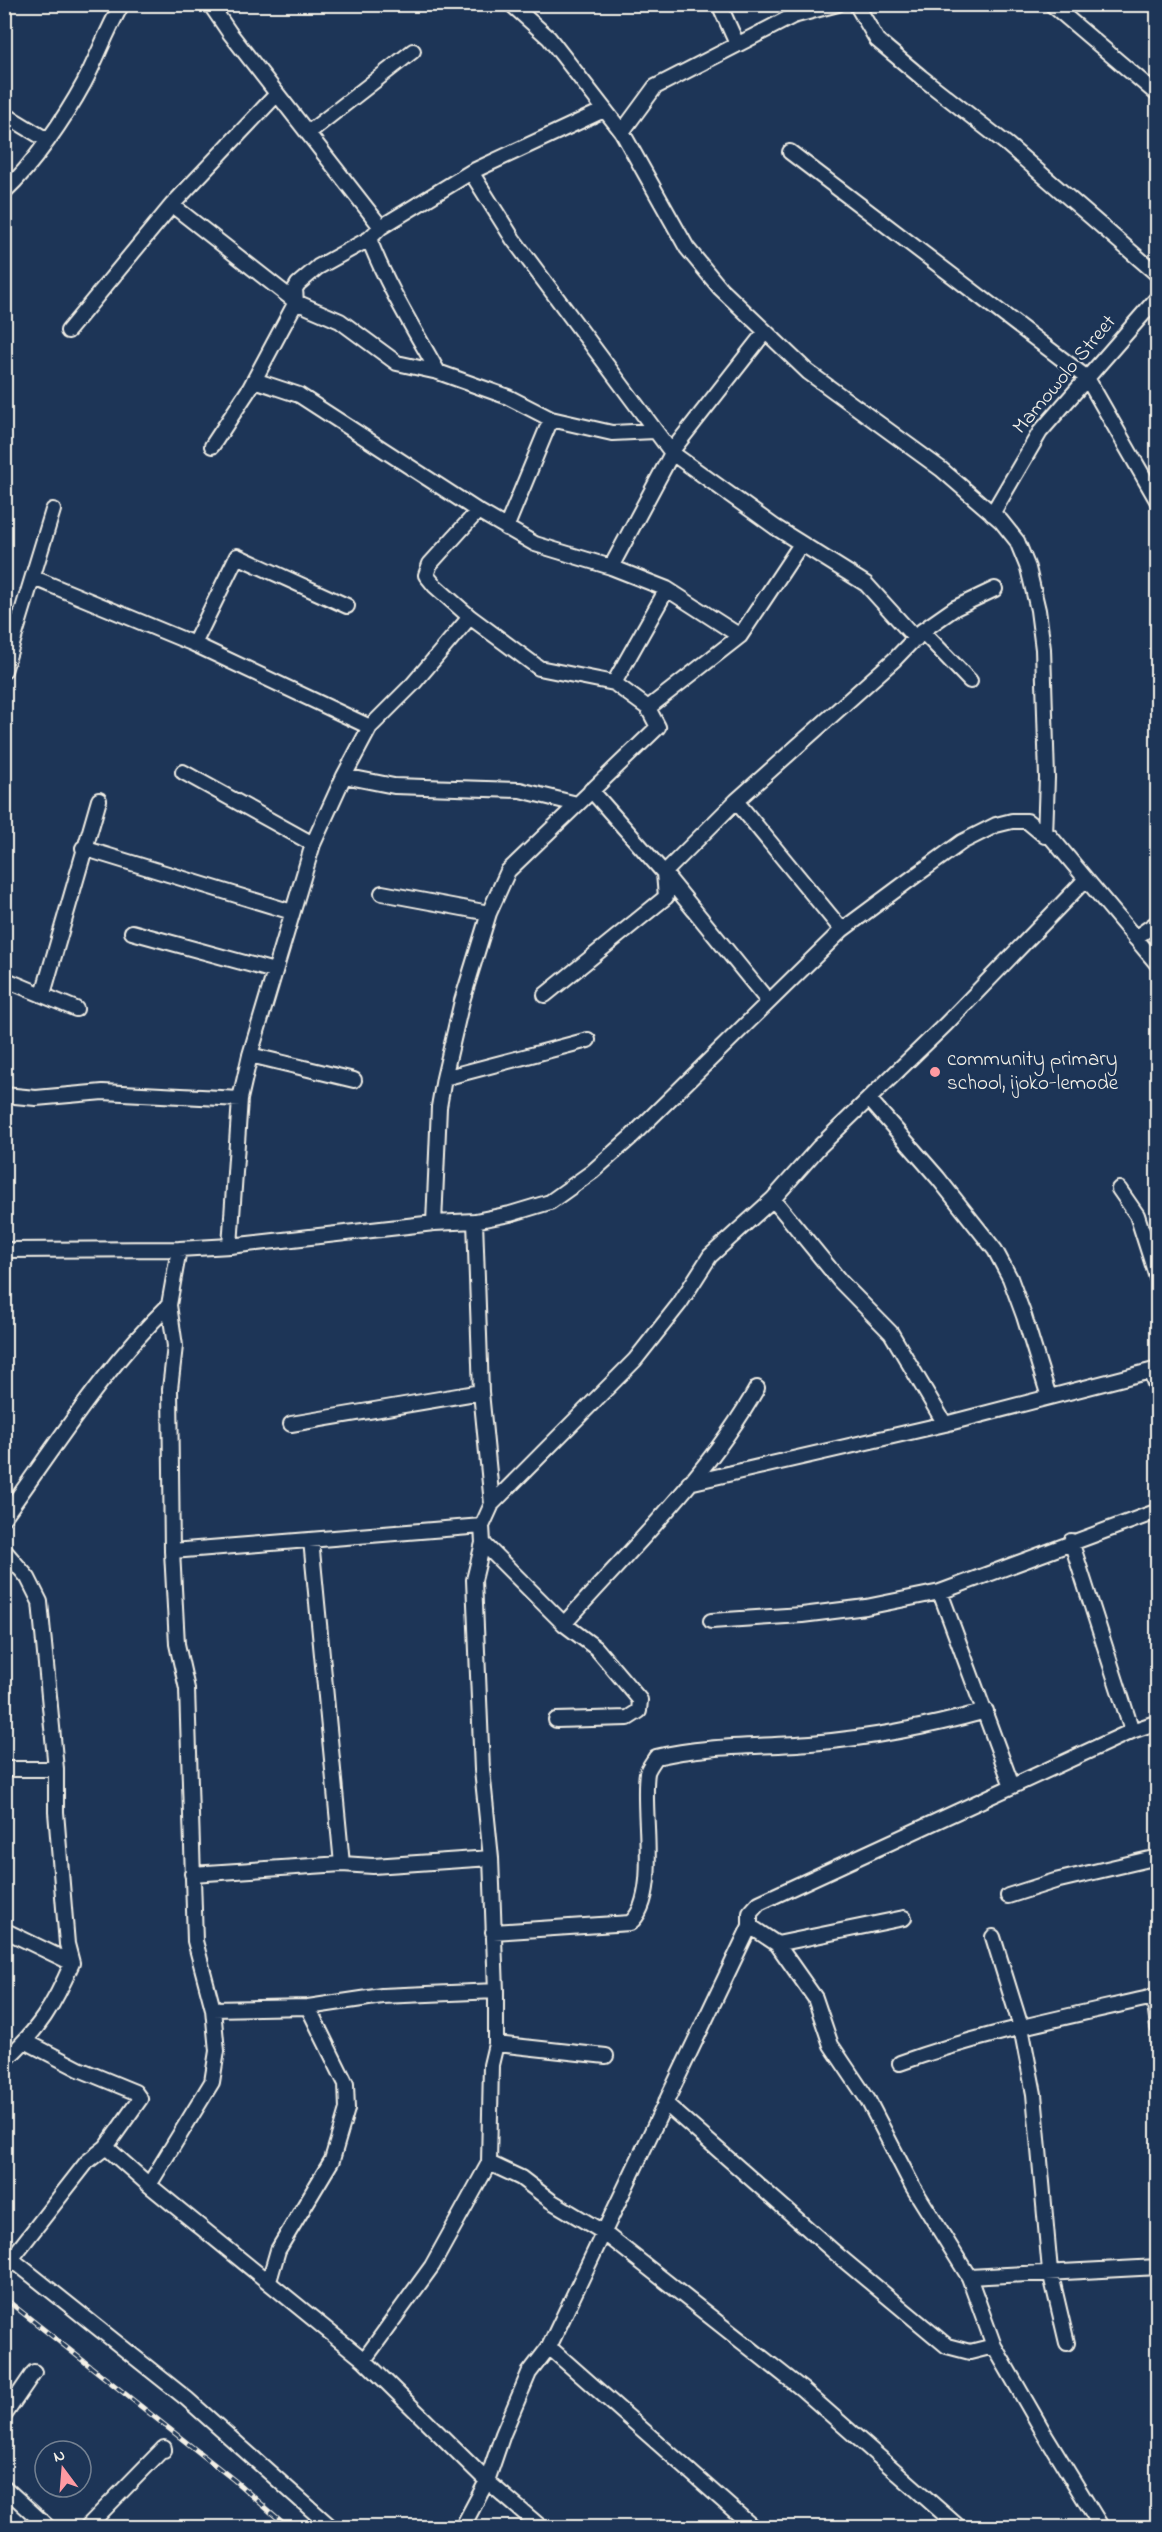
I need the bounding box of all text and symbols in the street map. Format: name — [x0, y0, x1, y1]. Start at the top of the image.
street label: Mamowolo Street — [1006, 309, 1124, 441]
place label: community primary school, ijoko-lemode — [947, 1045, 1119, 1099]
marker: community primary school, ijoko-lemode — [928, 1065, 942, 1079]
north arrow — [33, 2439, 93, 2499]
text: N — [51, 2443, 68, 2470]

